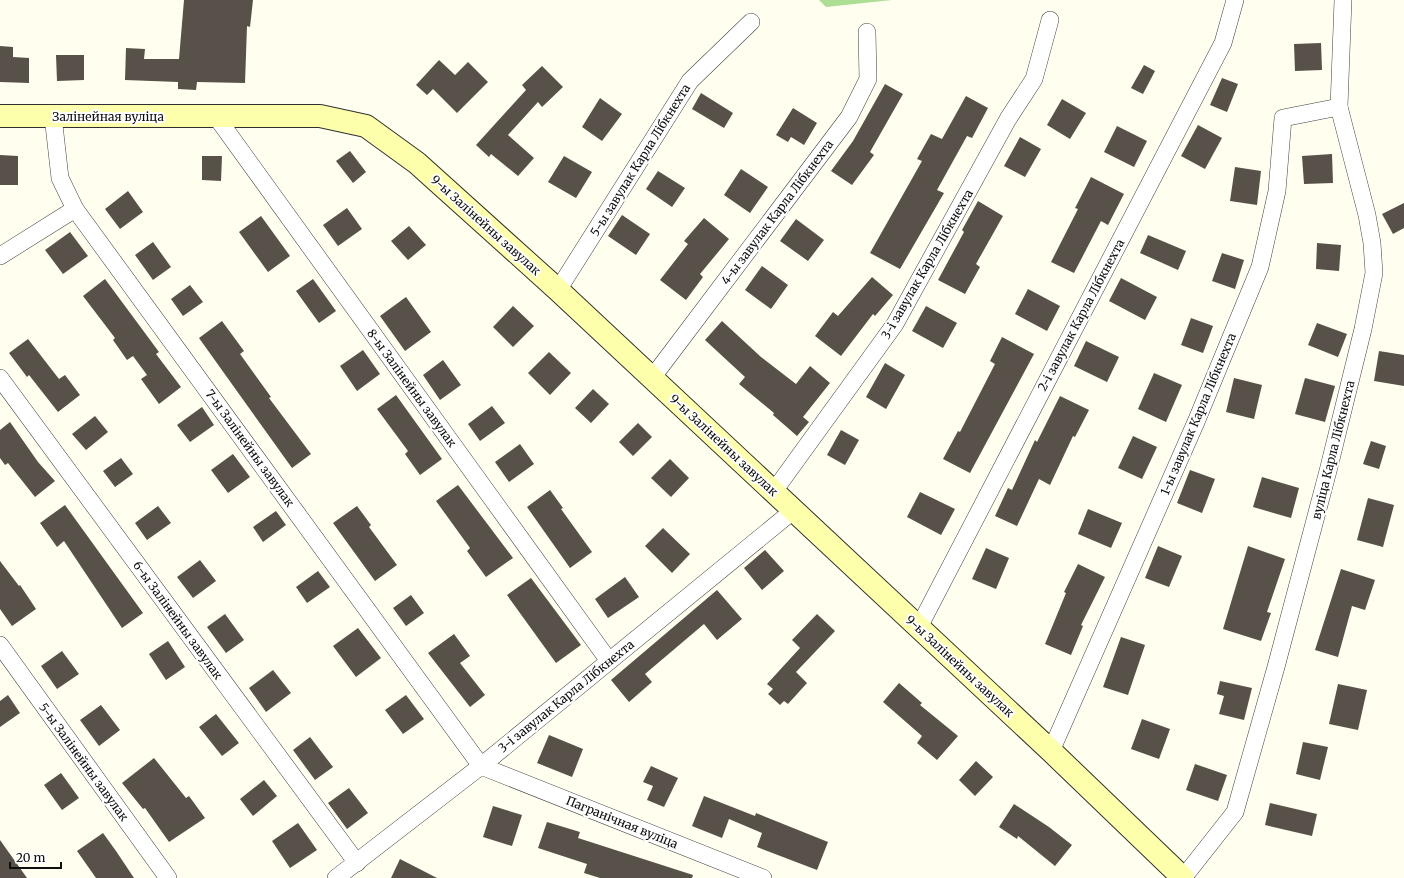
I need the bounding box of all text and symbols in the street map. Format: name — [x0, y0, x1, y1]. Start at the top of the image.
street label: 5-ы завулак Карла Лібкнехта — [587, 81, 693, 239]
street label: Залінейная вуліца — [52, 109, 164, 124]
street label: 4-ы завулак Карла Лібкнехта — [718, 136, 837, 287]
street label: 9-ы Залінейны завулак — [428, 172, 544, 279]
street label: 3-і завулак Карла Лібкнехта — [878, 186, 976, 341]
street label: 2-і завулак Карла Лібкнехта — [1035, 236, 1128, 393]
street label: 8-ы Залінейны завулак — [364, 326, 460, 450]
street label: 1-ы завулак Карла Лібкнехта — [1157, 330, 1239, 497]
street label: вуліца Карла Лібкнехта — [1308, 378, 1358, 521]
street label: 7-ы Залінейны завулак — [202, 386, 298, 510]
street label: 9-ы Залінейны завулак — [667, 391, 782, 499]
street label: 6-ы Залінейны завулак — [130, 558, 226, 682]
street label: 9-ы Залінейны завулак — [903, 612, 1018, 720]
street label: 3-і завулак Карла Лібкнехта — [495, 636, 637, 755]
street label: 5-ы Залінейны завулак — [36, 700, 132, 824]
street label: Пагранічная вуліца — [564, 793, 681, 852]
scale bar — [10, 844, 61, 870]
text: 20 m — [16, 850, 45, 865]

